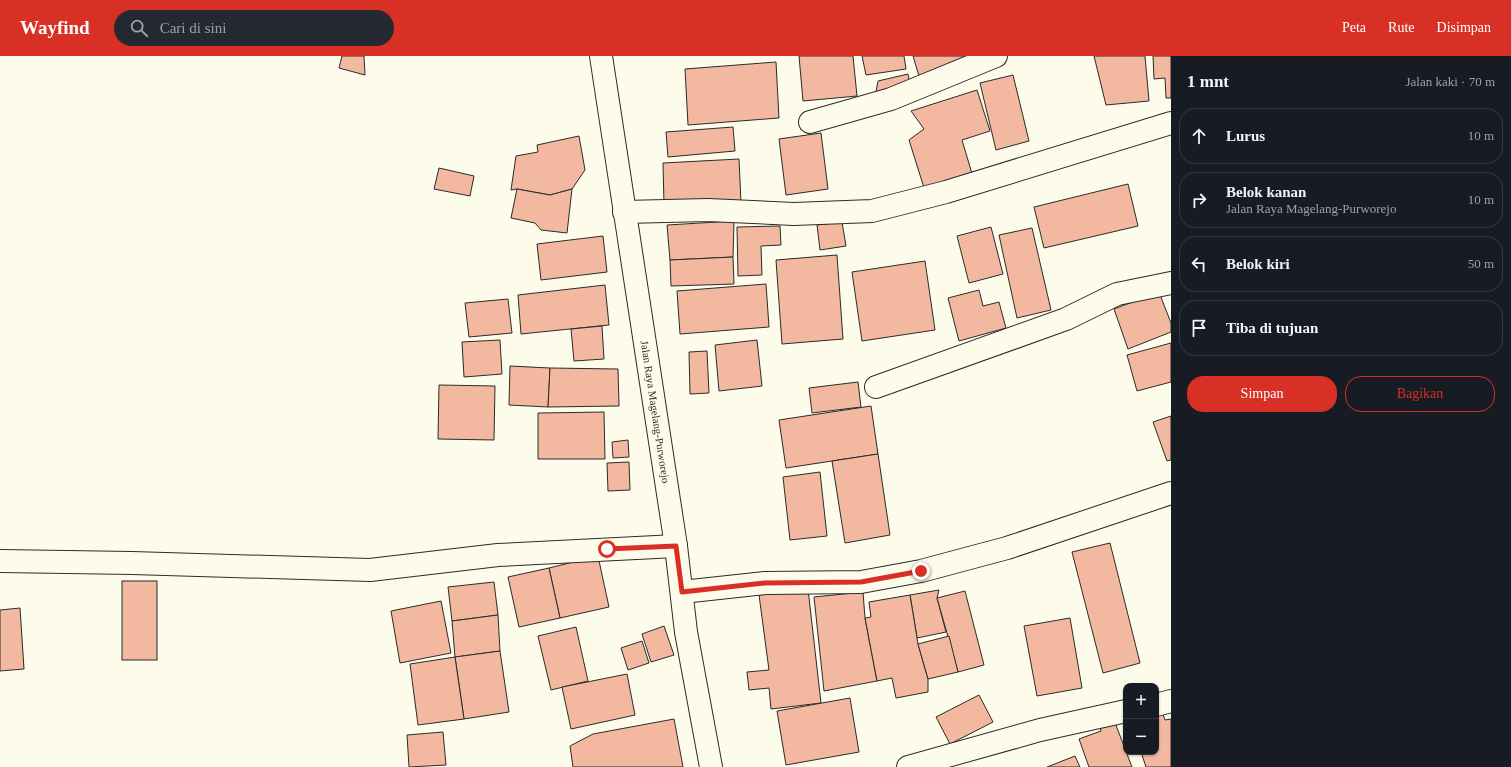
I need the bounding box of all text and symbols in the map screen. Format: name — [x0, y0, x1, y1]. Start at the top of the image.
search box — [114, 10, 394, 46]
text: Wayfind — [20, 17, 90, 38]
icon: search — [128, 17, 150, 39]
text: Cari di sini — [160, 20, 226, 36]
text: Peta — [1342, 20, 1366, 35]
text: Rute — [1388, 20, 1415, 35]
text: Disimpan — [1437, 20, 1491, 35]
text: 1 mnt — [1187, 72, 1229, 91]
text: Jalan kaki · 70 m — [1405, 74, 1495, 89]
icon: ahead — [1188, 125, 1210, 147]
text: Lurus — [1226, 128, 1265, 144]
text: 10 m — [1468, 128, 1494, 143]
text: Belok kanan — [1226, 184, 1306, 200]
icon: right — [1188, 189, 1210, 211]
text: 10 m — [1468, 192, 1494, 207]
text: Jalan Raya Magelang-Purworejo — [1226, 201, 1396, 216]
icon: left — [1188, 253, 1210, 275]
text: Belok kiri — [1226, 256, 1290, 272]
text: 50 m — [1468, 256, 1494, 271]
icon: arrive — [1188, 317, 1210, 339]
text: Tiba di tujuan — [1226, 320, 1318, 336]
street label: Jalan Raya Magelang-Purworejo — [639, 340, 672, 485]
button: Simpan — [1187, 376, 1337, 412]
button: Bagikan — [1345, 376, 1495, 412]
route start — [598, 540, 616, 558]
route end — [912, 562, 930, 580]
map controls — [1123, 683, 1159, 755]
button: + — [1123, 683, 1159, 719]
button: − — [1123, 719, 1159, 755]

